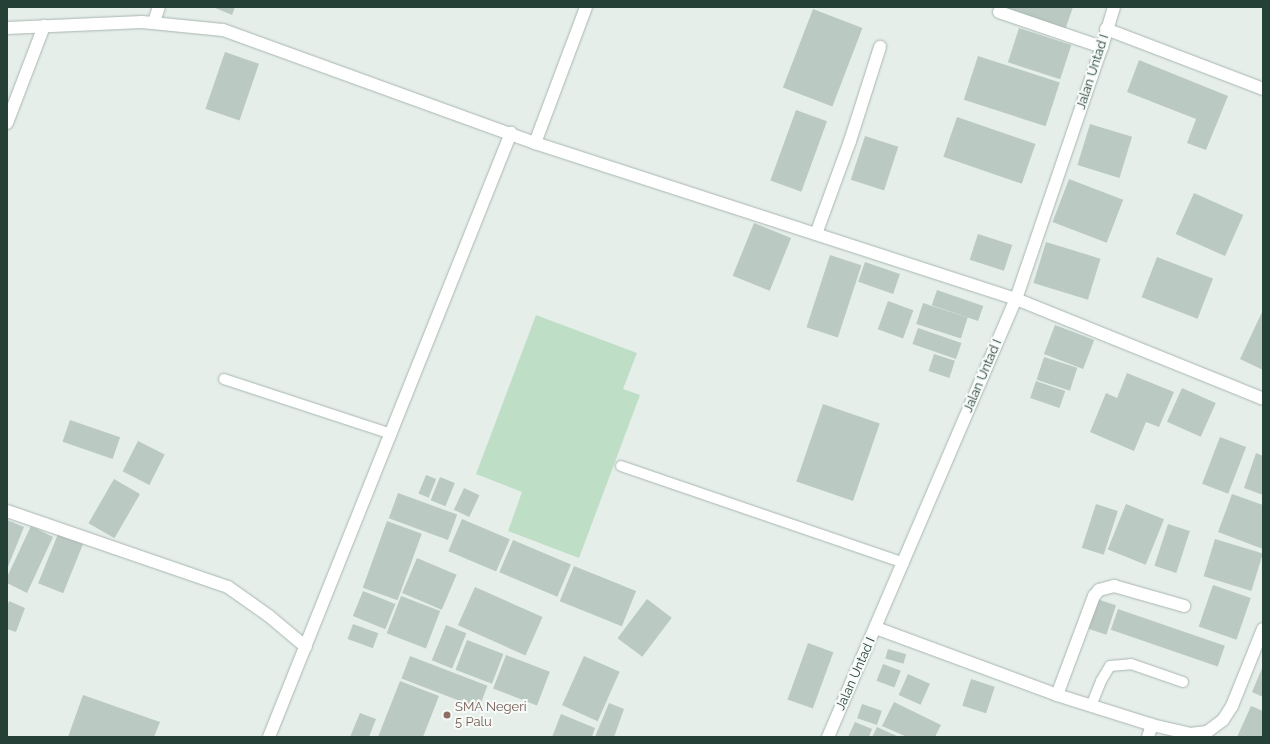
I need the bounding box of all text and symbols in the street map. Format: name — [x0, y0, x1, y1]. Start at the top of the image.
street label: Jalan Untad I — [1074, 32, 1112, 112]
street label: Jalan Untad I — [961, 337, 1005, 415]
street label: Jalan Untad I — [833, 635, 879, 713]
place label: SMA Negeri 5 Palu — [455, 700, 527, 731]
marker: SMA Negeri 5 Palu — [442, 710, 452, 720]

